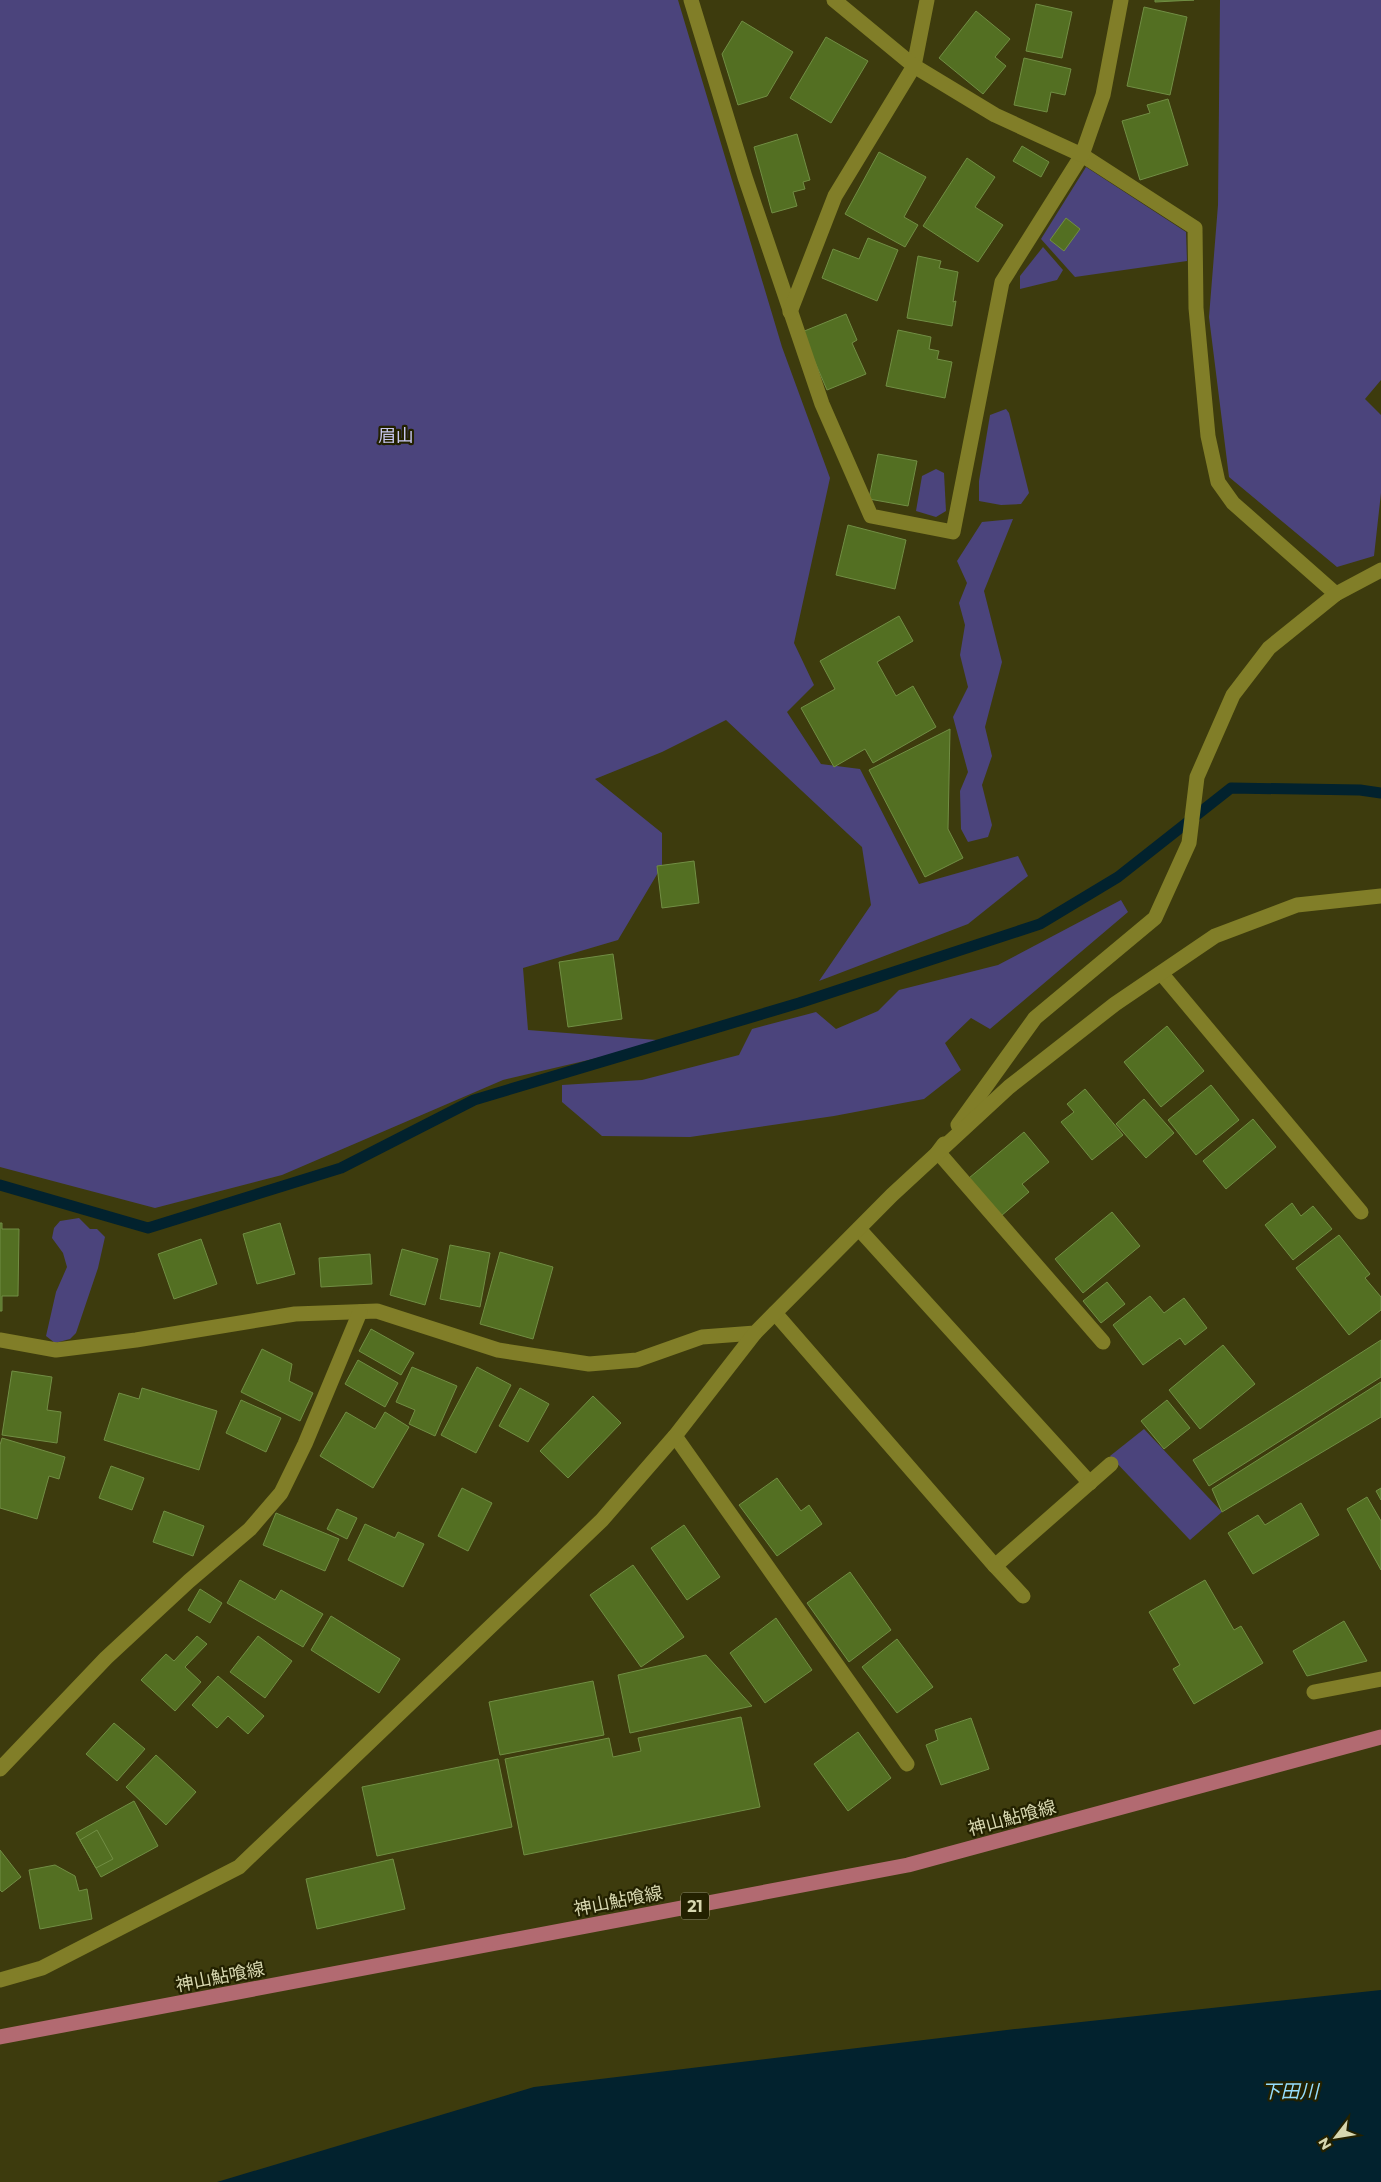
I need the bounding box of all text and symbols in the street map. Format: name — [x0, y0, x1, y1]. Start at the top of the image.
park label: 眉山 — [378, 425, 414, 447]
street label: 神山鮎喰線 — [966, 1796, 1058, 1840]
street label: 神山鮎喰線 — [572, 1882, 664, 1920]
road number: 21 — [681, 1892, 709, 1920]
street label: 神山鮎喰線 — [174, 1958, 266, 1996]
water label: 下田川 — [1261, 2080, 1320, 2103]
north arrow — [1311, 2112, 1361, 2162]
text: N — [1314, 2134, 1335, 2153]

